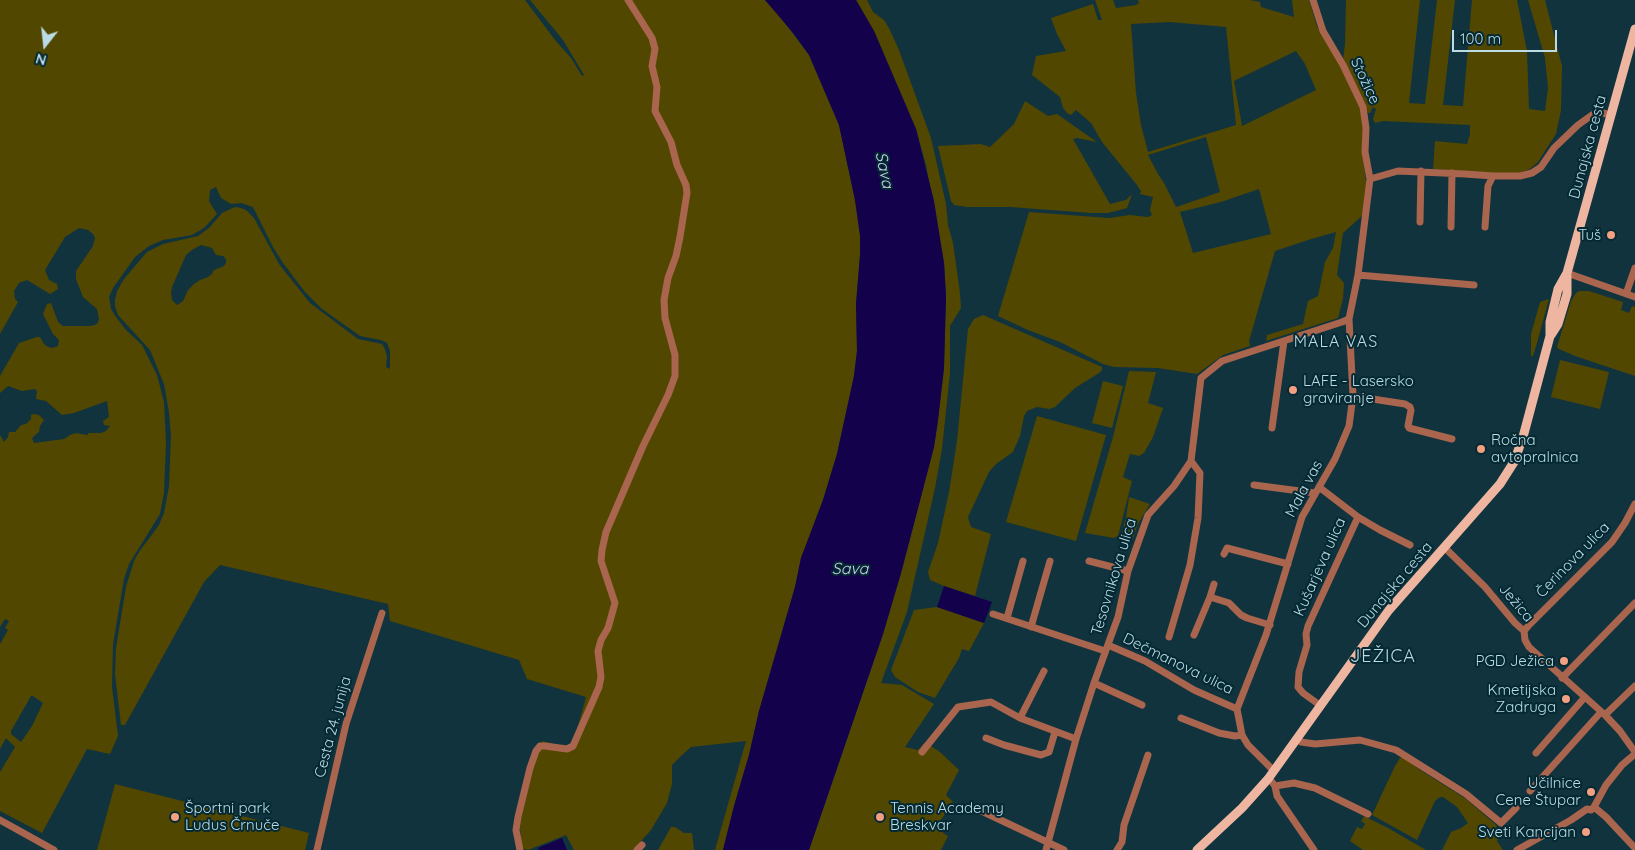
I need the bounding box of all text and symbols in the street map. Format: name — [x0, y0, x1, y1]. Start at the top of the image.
north arrow — [20, 20, 70, 70]
scale bar — [1455, 20, 1560, 52]
text: 100 m — [1460, 29, 1501, 48]
text: N — [33, 49, 48, 69]
street label: Stožice — [1346, 55, 1384, 107]
street label: Dunajska cesta — [1565, 93, 1611, 201]
water label: Sava — [871, 150, 897, 190]
place label: Tuš — [1578, 226, 1601, 244]
marker: Tuš — [1605, 229, 1617, 241]
district label: MALA VAS — [1293, 332, 1379, 352]
place label: LAFE - Lasersko graviranje — [1303, 372, 1414, 407]
marker: LAFE - Lasersko graviranje — [1287, 384, 1299, 396]
place label: Ročna avtopralnica — [1491, 431, 1579, 466]
marker: Ročna avtopralnica — [1475, 443, 1487, 455]
street label: Mala vas — [1281, 457, 1327, 521]
street label: Kušarjeva ulica — [1290, 515, 1350, 619]
street label: Tesovnikova ulica — [1088, 516, 1140, 638]
street label: Čerinova ulica — [1532, 518, 1614, 602]
street label: Dunajska cesta — [1354, 538, 1436, 632]
water label: Sava — [832, 559, 868, 579]
street label: Ježica — [1495, 580, 1537, 626]
street label: Dečmanova ulica — [1120, 629, 1236, 699]
district label: JEŽICA — [1349, 646, 1417, 668]
place label: PGD Ježica — [1475, 652, 1554, 670]
marker: PGD Ježica — [1558, 655, 1570, 667]
street label: Cesta 24. junija — [311, 674, 355, 780]
place label: Kmetijska Zadruga — [1487, 681, 1556, 716]
marker: Kmetijska Zadruga — [1560, 693, 1572, 705]
place label: Učilnice Cene Štupar — [1495, 774, 1581, 809]
marker: Učilnice Cene Štupar — [1585, 786, 1597, 798]
place label: Športni park Ludus Črnuče — [185, 799, 280, 834]
place label: Tennis Academy Breskvar — [890, 799, 1004, 834]
marker: Športni park Ludus Črnuče — [169, 811, 181, 823]
marker: Tennis Academy Breskvar — [874, 811, 886, 823]
place label: Sveti Kancijan — [1478, 823, 1576, 841]
marker: Sveti Kancijan — [1580, 826, 1592, 838]

